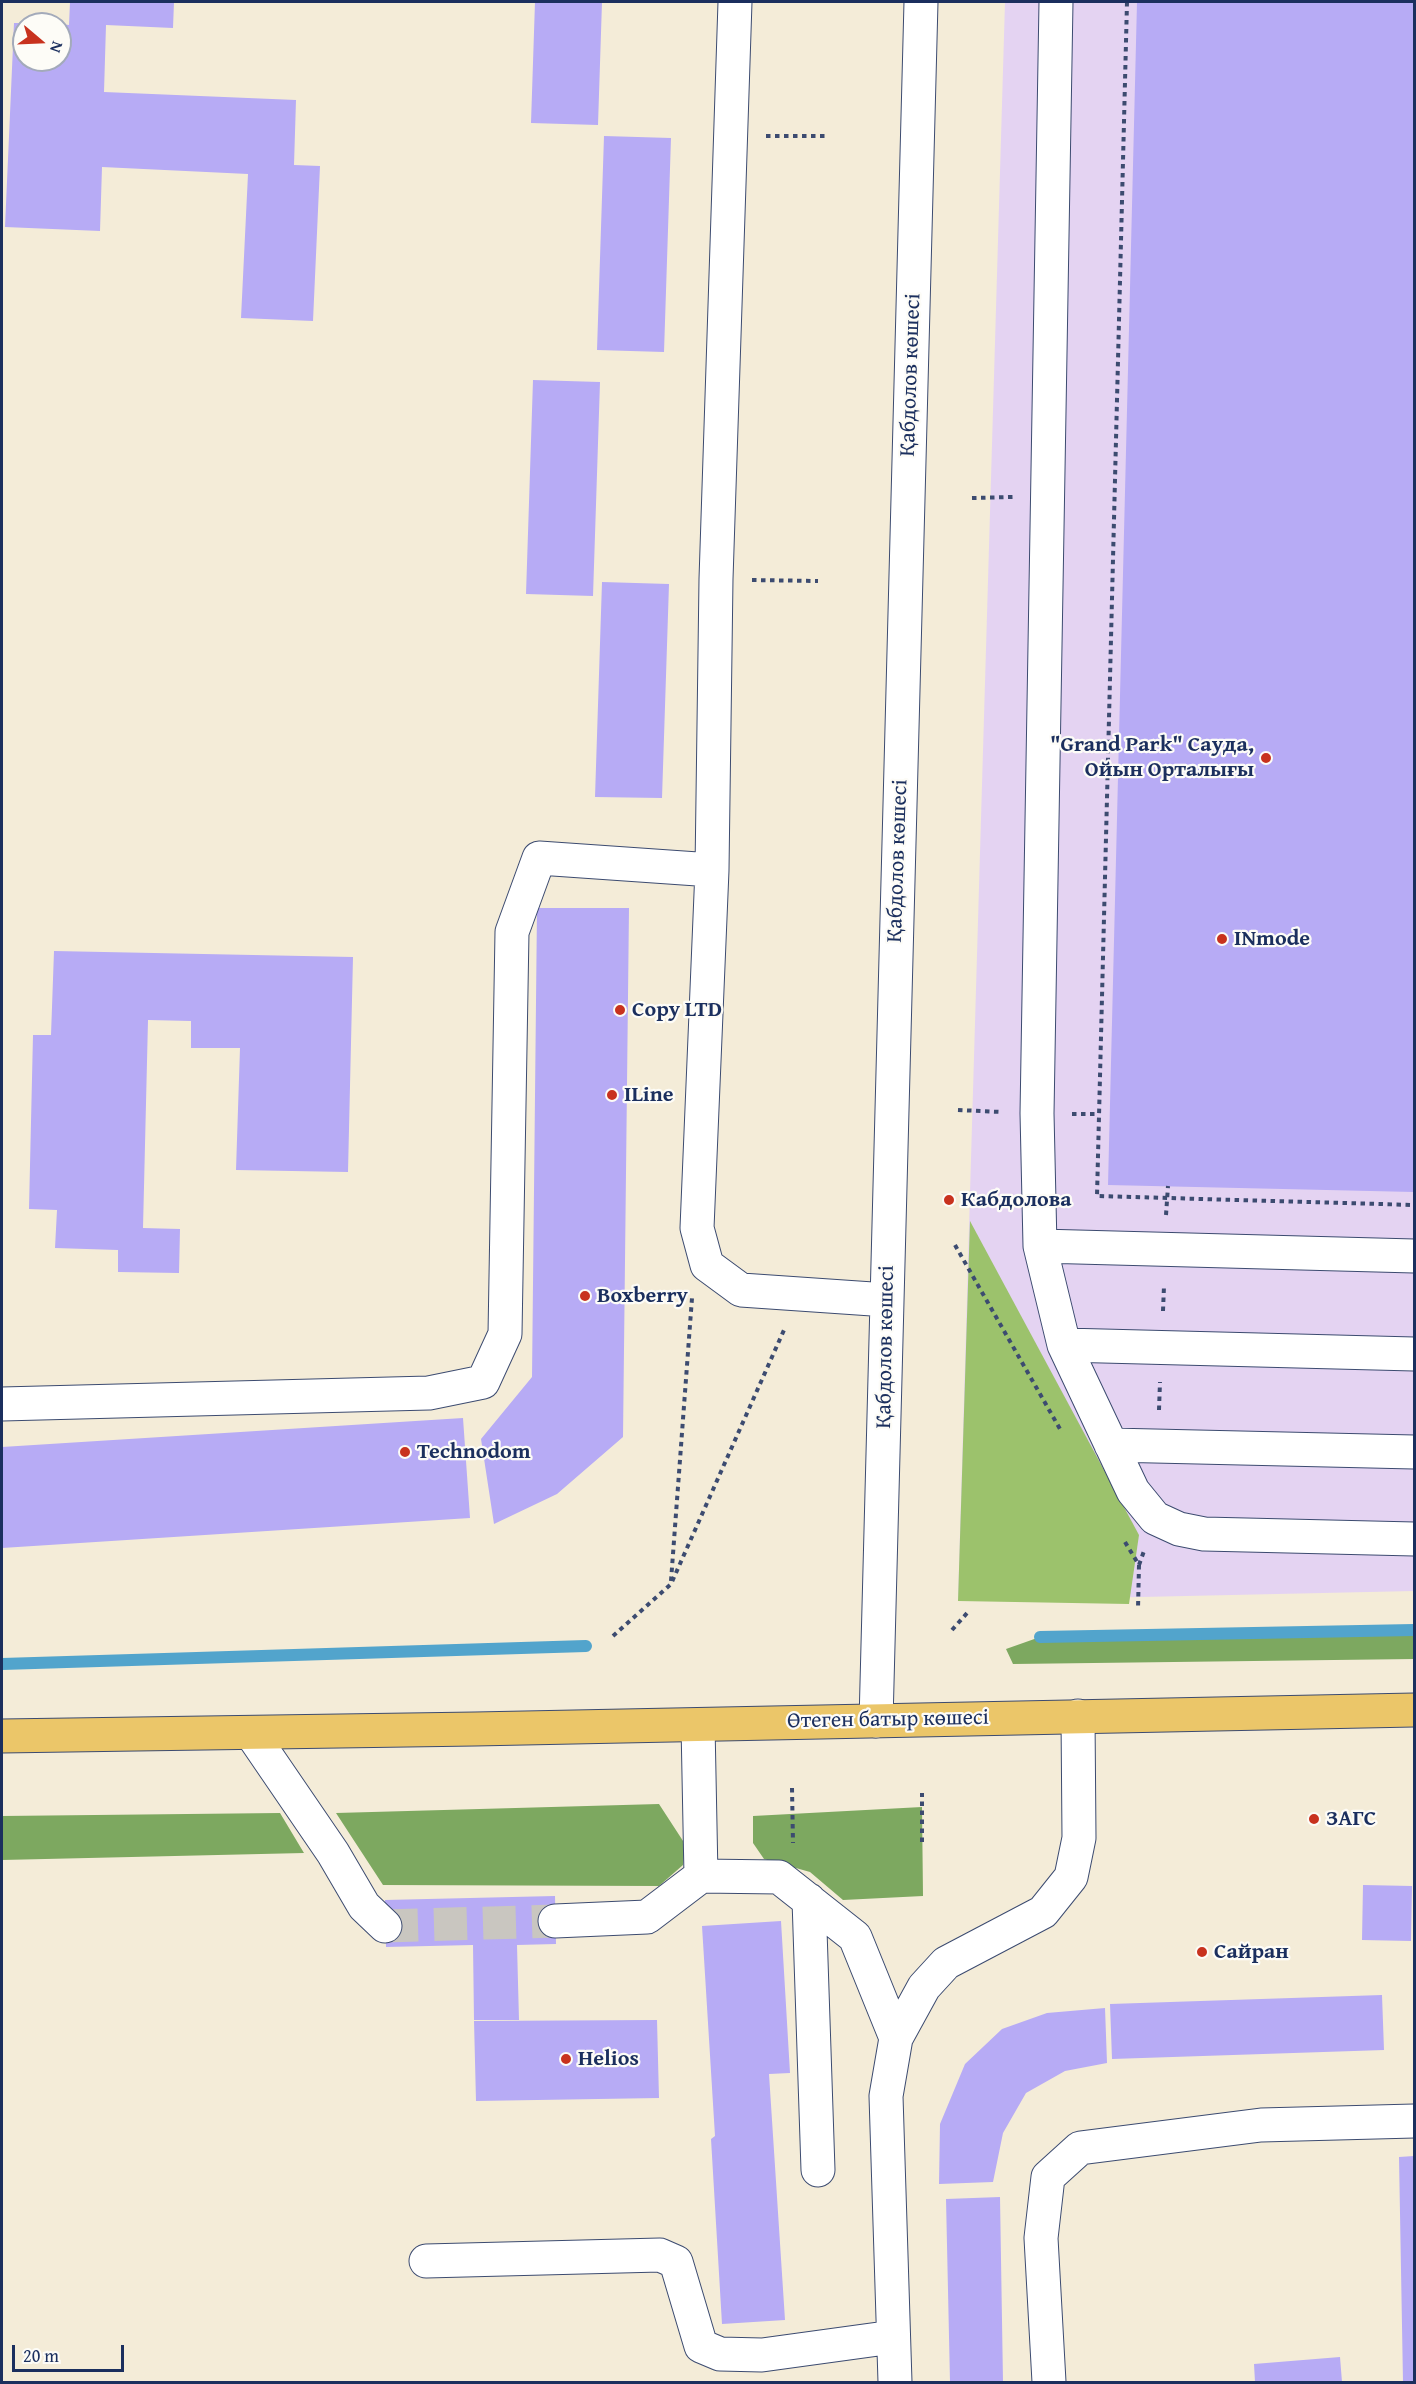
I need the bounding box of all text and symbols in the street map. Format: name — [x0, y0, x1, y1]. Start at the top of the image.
north arrow — [12, 12, 72, 72]
text: N — [44, 38, 70, 56]
street label: Қабдолов көшесі — [895, 293, 927, 457]
place label: "Grand Park" Сауда, Ойын Орталығы — [1050, 732, 1254, 784]
marker: "Grand Park" Сауда, Ойын Орталығы — [1259, 751, 1273, 765]
street label: Қабдолов көшесі — [882, 779, 914, 943]
place label: INmode — [1234, 926, 1310, 952]
marker: INmode — [1215, 932, 1229, 946]
place label: Copy LTD — [632, 997, 722, 1023]
marker: Copy LTD — [613, 1003, 627, 1017]
place label: ILine — [624, 1082, 673, 1108]
marker: ILine — [605, 1088, 619, 1102]
place label: Кабдолова — [961, 1187, 1072, 1213]
marker: Кабдолова — [942, 1193, 956, 1207]
street label: Қабдолов көшесі — [871, 1265, 901, 1429]
place label: Boxberry — [597, 1283, 688, 1309]
marker: Boxberry — [578, 1289, 592, 1303]
place label: Technodom — [417, 1439, 531, 1465]
marker: Technodom — [398, 1445, 412, 1459]
street label: Өтеген батыр көшесі — [787, 1705, 989, 1735]
place label: ЗАГС — [1326, 1806, 1376, 1832]
marker: ЗАГС — [1307, 1812, 1321, 1826]
place label: Сайран — [1214, 1939, 1289, 1965]
marker: Сайран — [1195, 1945, 1209, 1959]
place label: Helios — [578, 2046, 639, 2072]
marker: Helios — [559, 2052, 573, 2066]
scale bar — [15, 2333, 128, 2371]
text: 20 m — [23, 2342, 59, 2369]

